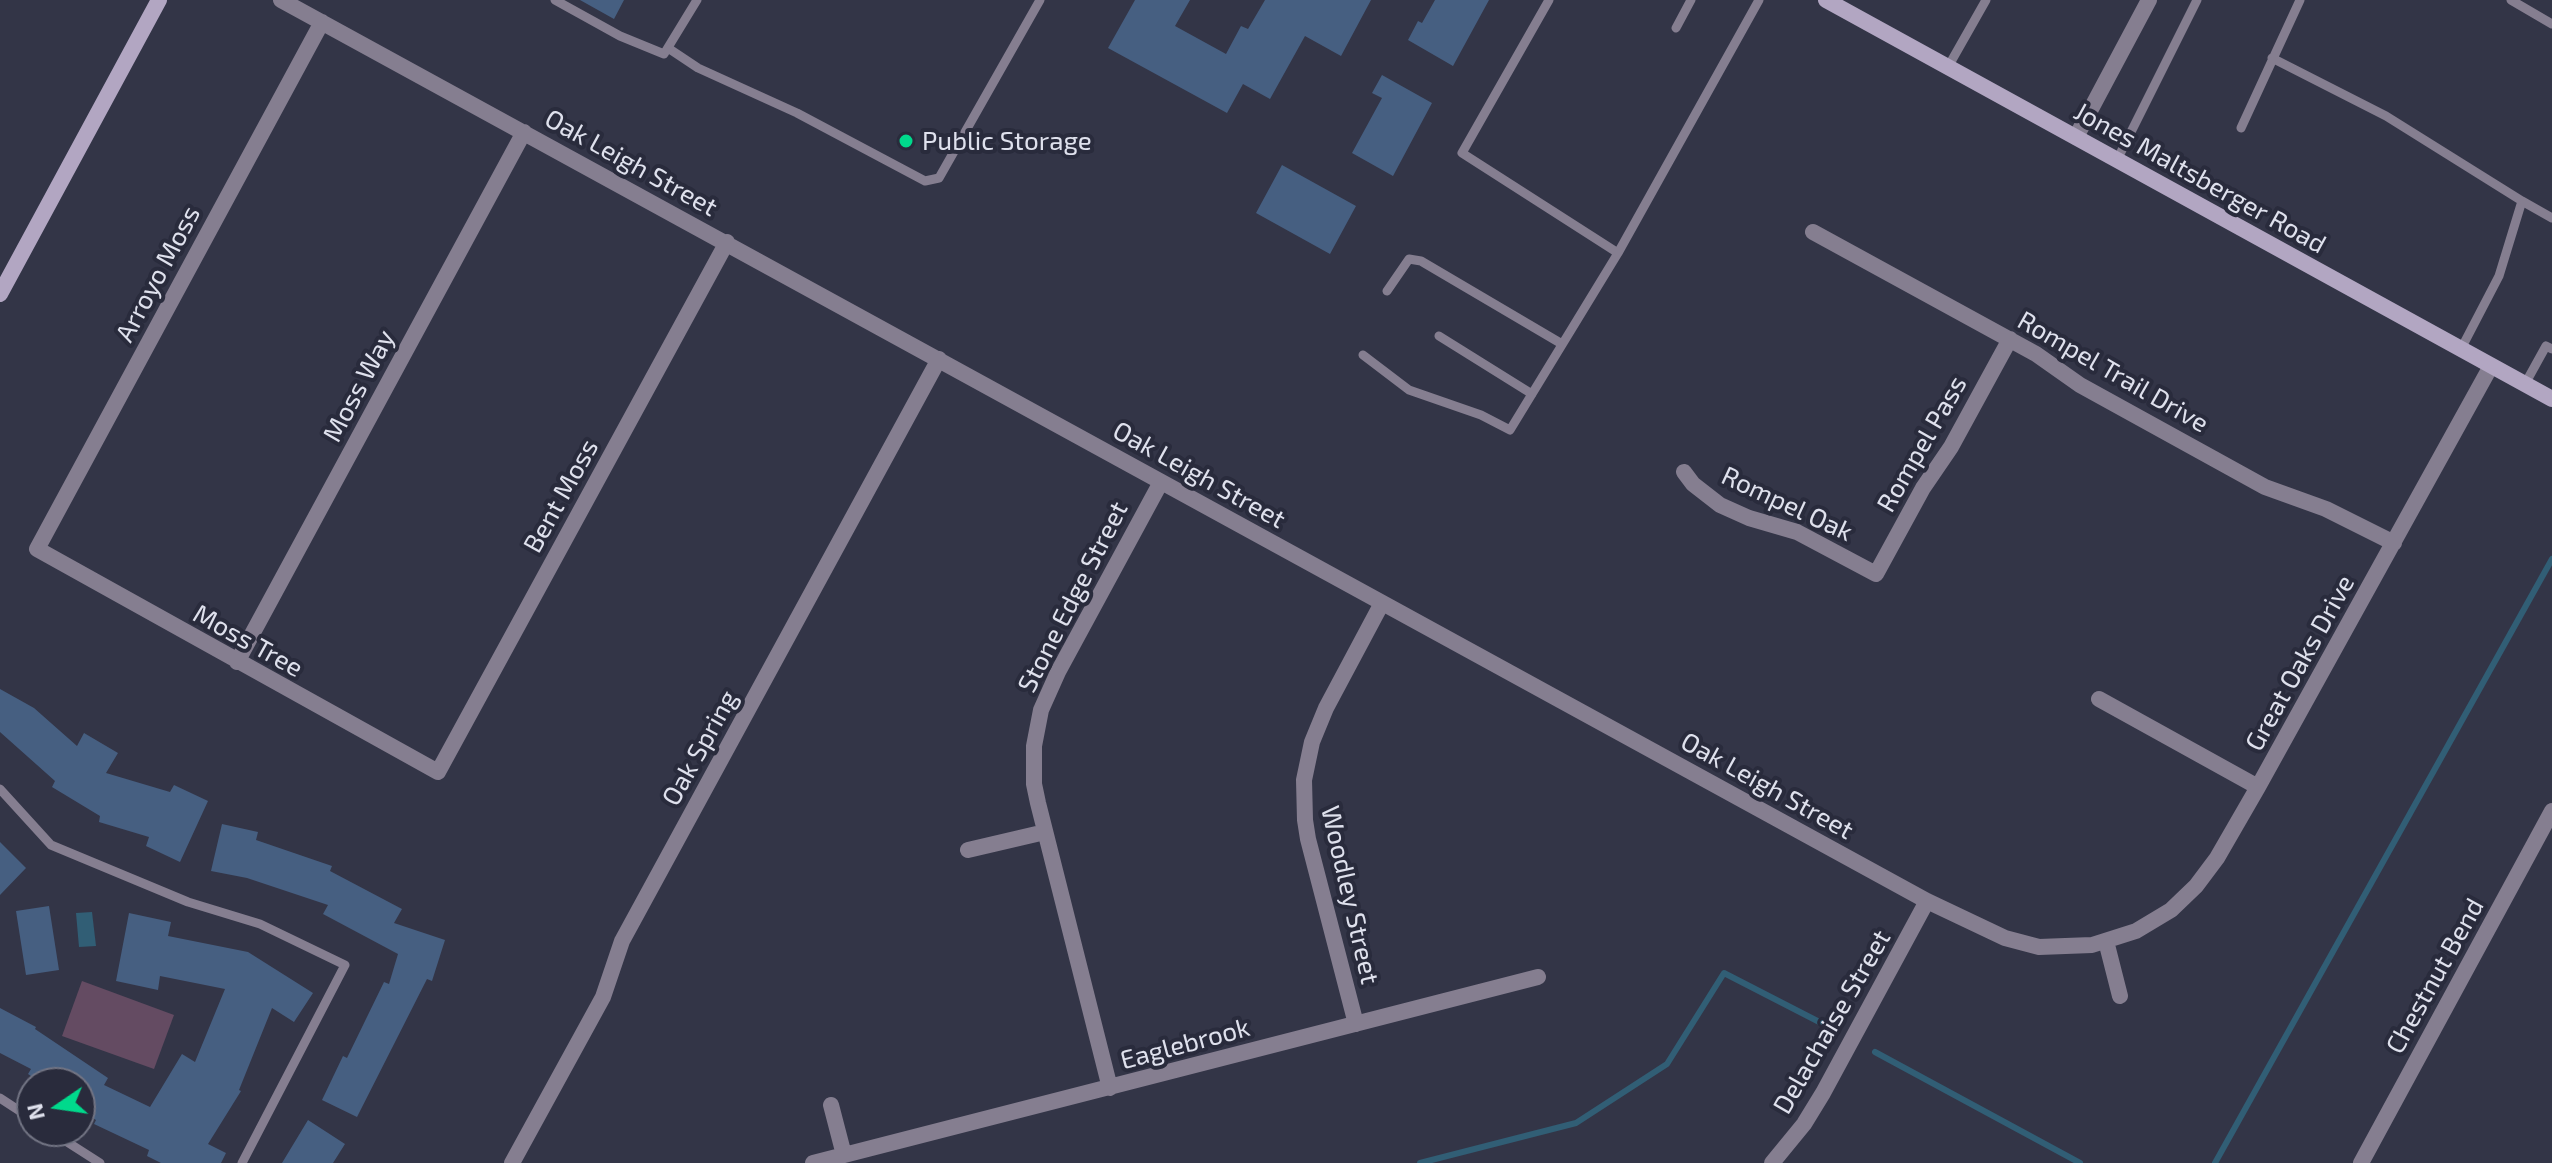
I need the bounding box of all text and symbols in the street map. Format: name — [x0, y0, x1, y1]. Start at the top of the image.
street label: Jones Maltsberger Road — [2069, 96, 2331, 260]
street label: Oak Leigh Street — [539, 103, 723, 223]
place label: Public Storage — [922, 125, 1092, 157]
marker: Public Storage — [897, 132, 915, 150]
street label: Arroyo Moss — [109, 201, 207, 347]
street label: Rompel Trail Drive — [2012, 305, 2214, 439]
street label: Moss Way — [317, 325, 401, 447]
street label: Rompel Pass — [1870, 370, 1974, 518]
street label: Oak Leigh Street — [1107, 415, 1291, 535]
street label: Bent Moss — [517, 434, 605, 558]
street label: Rompel Oak — [1717, 460, 1857, 548]
street label: Stone Edge Street — [1011, 496, 1135, 698]
street label: Great Oaks Drive — [2239, 570, 2361, 756]
street label: Moss Tree — [188, 598, 308, 684]
street label: Oak Spring — [656, 685, 744, 811]
street label: Oak Leigh Street — [1675, 726, 1859, 846]
street label: Woodley Street — [1314, 803, 1386, 987]
street label: Chestnut Bend — [2379, 893, 2491, 1059]
street label: Delachaise Street — [1767, 925, 1897, 1119]
street label: Eaglebrook — [1117, 1012, 1253, 1076]
north arrow — [16, 1067, 96, 1147]
text: N — [20, 1101, 49, 1123]

